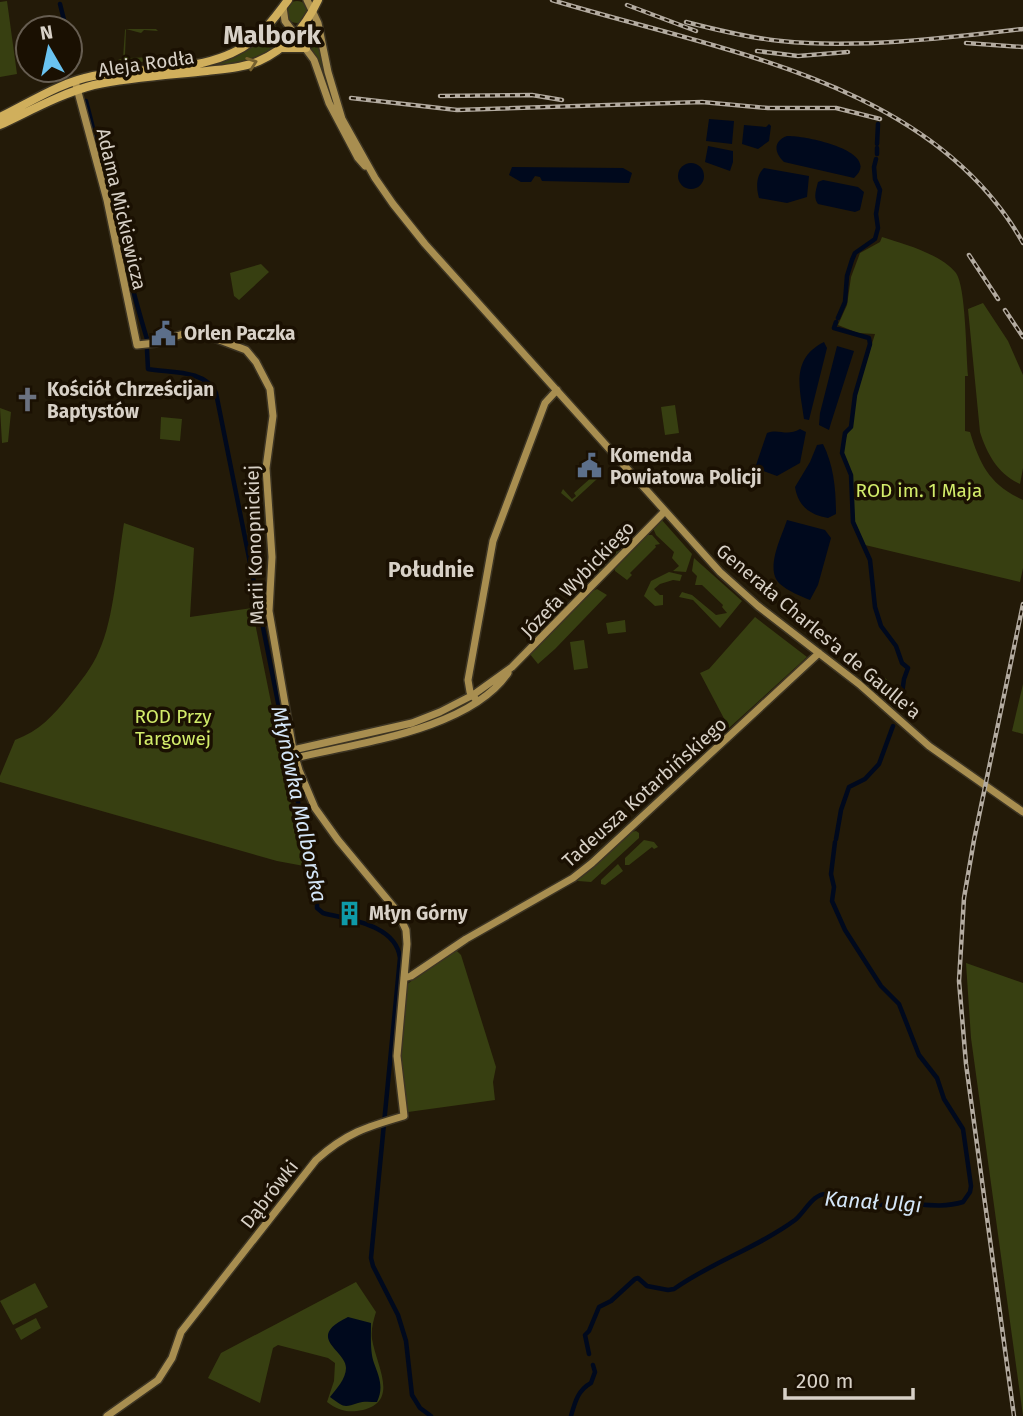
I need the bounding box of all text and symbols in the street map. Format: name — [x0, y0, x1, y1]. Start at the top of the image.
north arrow — [14, 14, 84, 84]
text: N — [38, 20, 54, 45]
district label: Malbork — [223, 20, 321, 51]
street label: Aleja Rodła — [96, 45, 196, 82]
one-way arrow — [246, 56, 258, 71]
street label: Adama Mickiewicza — [92, 126, 151, 292]
public building icon: Orlen Paczka — [150, 319, 178, 347]
place label: Orlen Paczka — [184, 322, 296, 345]
place label: Kościół Chrześcijan Baptystów — [47, 378, 214, 423]
church icon: Kościół Chrześcijan Baptystów — [13, 386, 41, 414]
place label: Komenda Powiatowa Policji — [610, 444, 762, 489]
public building icon: Komenda Powiatowa Policji — [576, 452, 604, 480]
street label: Marii Konopnickiej — [240, 465, 269, 625]
park label: ROD im. 1 Maja — [856, 479, 982, 502]
street label: Józefa Wybickiego — [516, 516, 639, 643]
street label: Generała Charles'a de Gaulle'a — [712, 539, 926, 724]
district label: Południe — [388, 557, 474, 583]
water label: Młynówka Malborska — [265, 703, 333, 905]
park label: ROD Przy Targowej — [134, 705, 212, 750]
street label: Tadeusza Kotarbińskiego — [557, 712, 731, 872]
building icon: Młyn Górny — [335, 899, 363, 927]
place label: Młyn Górny — [369, 902, 468, 925]
street label: Dąbrówki — [236, 1156, 303, 1233]
water label: Kanał Ulgi — [823, 1186, 923, 1218]
scale bar — [785, 1356, 913, 1400]
text: 200 m — [796, 1368, 853, 1394]

